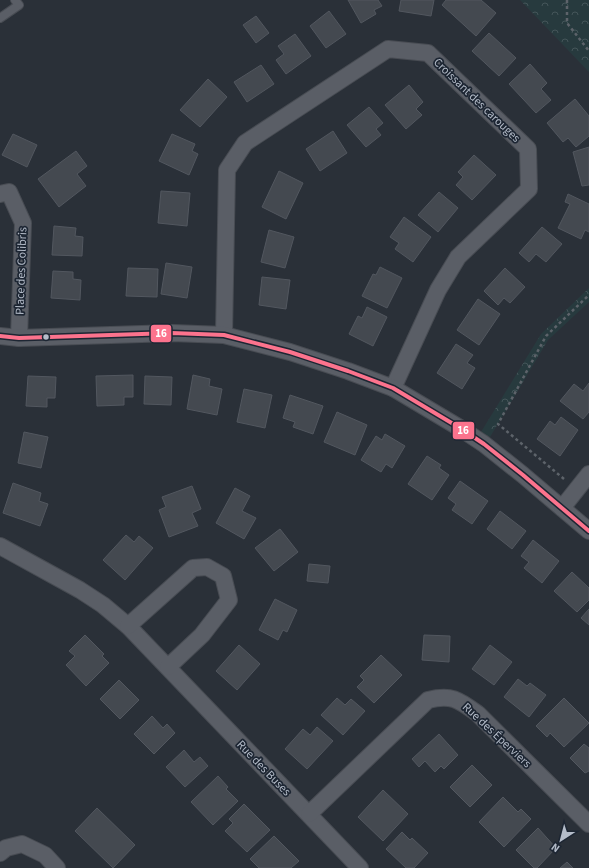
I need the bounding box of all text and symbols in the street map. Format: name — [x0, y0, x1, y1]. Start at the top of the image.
street label: Croissant des carouges — [429, 54, 524, 146]
street label: Place des Colibris — [11, 227, 32, 315]
line badge: 16 — [150, 324, 172, 343]
text: 16 — [155, 326, 167, 341]
unlabelled marker — [41, 332, 51, 342]
line badge: 16 — [452, 421, 475, 440]
text: 16 — [457, 423, 469, 438]
street label: Rue des Éperviers — [458, 699, 535, 772]
street label: Rue des Buses — [233, 737, 295, 800]
north arrow — [541, 820, 581, 860]
text: N — [548, 839, 563, 856]

